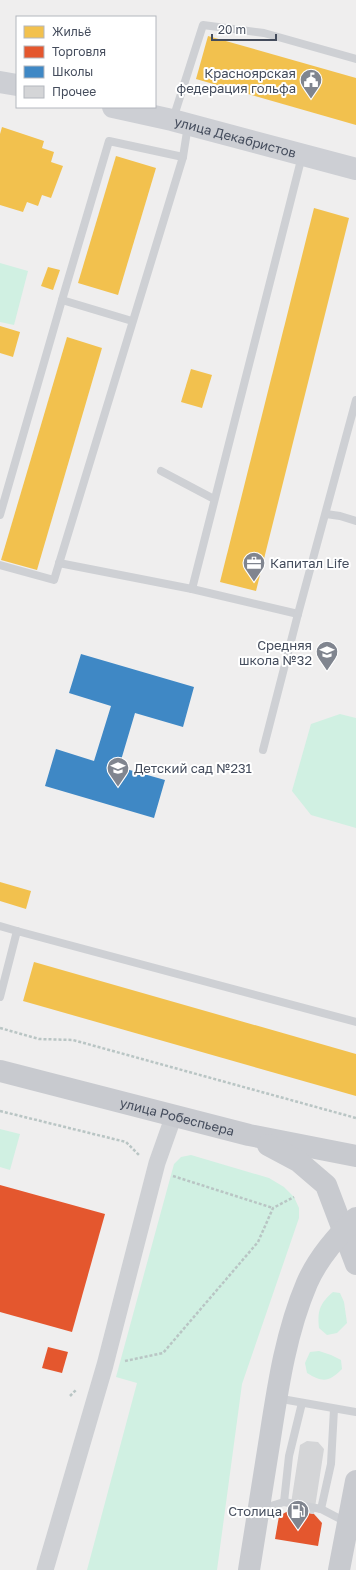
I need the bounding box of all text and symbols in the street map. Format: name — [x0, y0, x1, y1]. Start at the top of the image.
legend — [16, 16, 156, 108]
scale bar — [212, 16, 276, 42]
text: 20 m — [218, 22, 246, 37]
text: Жильё — [52, 24, 91, 39]
text: Торговля — [52, 44, 106, 59]
text: Школы — [52, 64, 93, 79]
place label: Красноярская федерация гольфа — [177, 65, 296, 96]
public building icon: Красноярская федерация гольфа — [298, 67, 324, 100]
text: Прочее — [52, 84, 96, 99]
street label: улица Декабристов — [173, 113, 298, 161]
office icon: Капитал Life — [241, 550, 267, 583]
place label: Капитал Life — [270, 555, 349, 571]
place label: Средняя школа №32 — [239, 637, 312, 668]
school or university icon: Средняя школа №32 — [314, 639, 340, 672]
school or university icon: Детский сад №231 — [105, 755, 131, 788]
place label: Детский сад №231 — [134, 760, 252, 776]
street label: улица Робеспьера — [118, 1094, 236, 1139]
fuel station icon: Столица — [285, 1498, 311, 1531]
place label: Столица — [228, 1503, 282, 1519]

